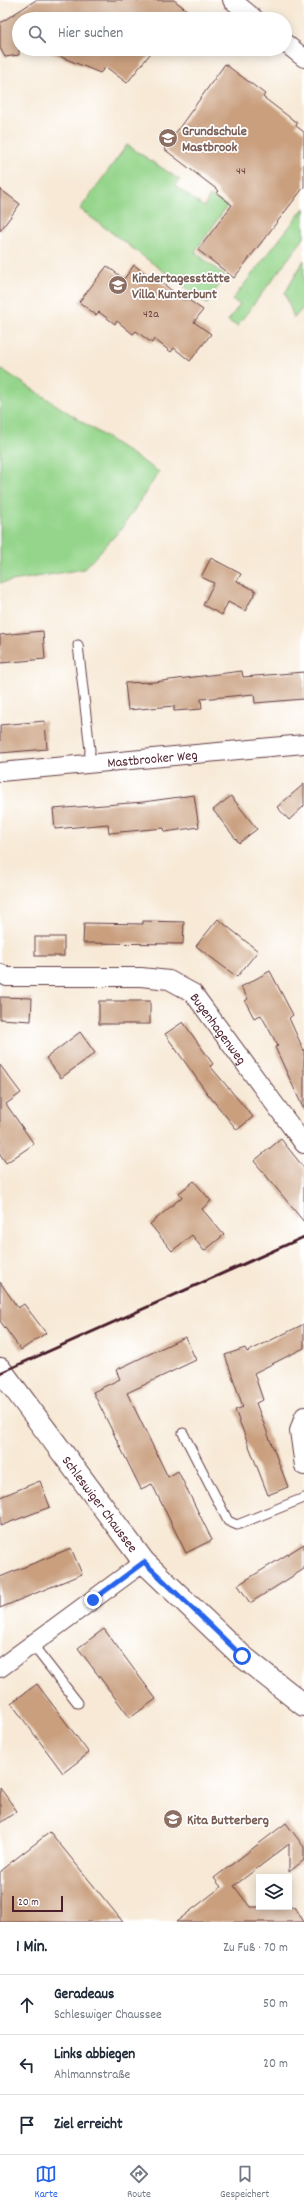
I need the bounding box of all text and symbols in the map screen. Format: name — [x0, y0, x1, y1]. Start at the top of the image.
search box — [12, 12, 292, 56]
icon: search — [26, 23, 48, 45]
text: Hier suchen — [58, 23, 123, 45]
place label: Grundschule Mastbrook — [182, 122, 247, 158]
school or university icon: Grundschule Mastbrook — [157, 127, 179, 149]
house number: 44 — [236, 163, 246, 180]
place label: Kindertagesstätte Villa Kunterbunt — [132, 269, 230, 305]
school or university icon: Kindertagesstätte Villa Kunterbunt — [107, 274, 129, 296]
house number: 42a — [143, 306, 159, 323]
street label: Mastbrooker Weg — [107, 746, 198, 774]
street label: Bugenhagenweg — [184, 989, 250, 1069]
street label: Schleswiger Chaussee — [56, 1452, 142, 1557]
route end — [84, 1591, 102, 1609]
route start — [233, 1647, 251, 1665]
school or university icon: Kita Butterberg — [162, 1808, 184, 1830]
place label: Kita Butterberg — [187, 1811, 269, 1831]
map controls — [256, 1874, 292, 1910]
button: layers — [256, 1874, 292, 1910]
scale bar — [12, 1894, 63, 1913]
text: 20 m — [18, 1895, 39, 1911]
text: 1 Min. — [16, 1936, 47, 1960]
text: Zu Fuß · 70 m — [223, 1939, 288, 1958]
text: Geradeaus — [54, 1984, 114, 2006]
icon: ahead — [16, 1994, 38, 2016]
text: 50 m — [263, 1995, 288, 2014]
text: Schleswiger Chaussee — [54, 2006, 162, 2025]
text: Links abbiegen — [54, 2044, 135, 2066]
icon: left — [16, 2054, 38, 2076]
text: 20 m — [263, 2055, 288, 2074]
text: Ahlmannstraße — [54, 2066, 130, 2085]
icon: arrive — [16, 2114, 38, 2136]
text: Ziel erreicht — [54, 2114, 122, 2136]
tab: Karte — [35, 2163, 58, 2203]
tab: Route — [127, 2163, 151, 2203]
tab: Gespeichert — [220, 2163, 269, 2203]

